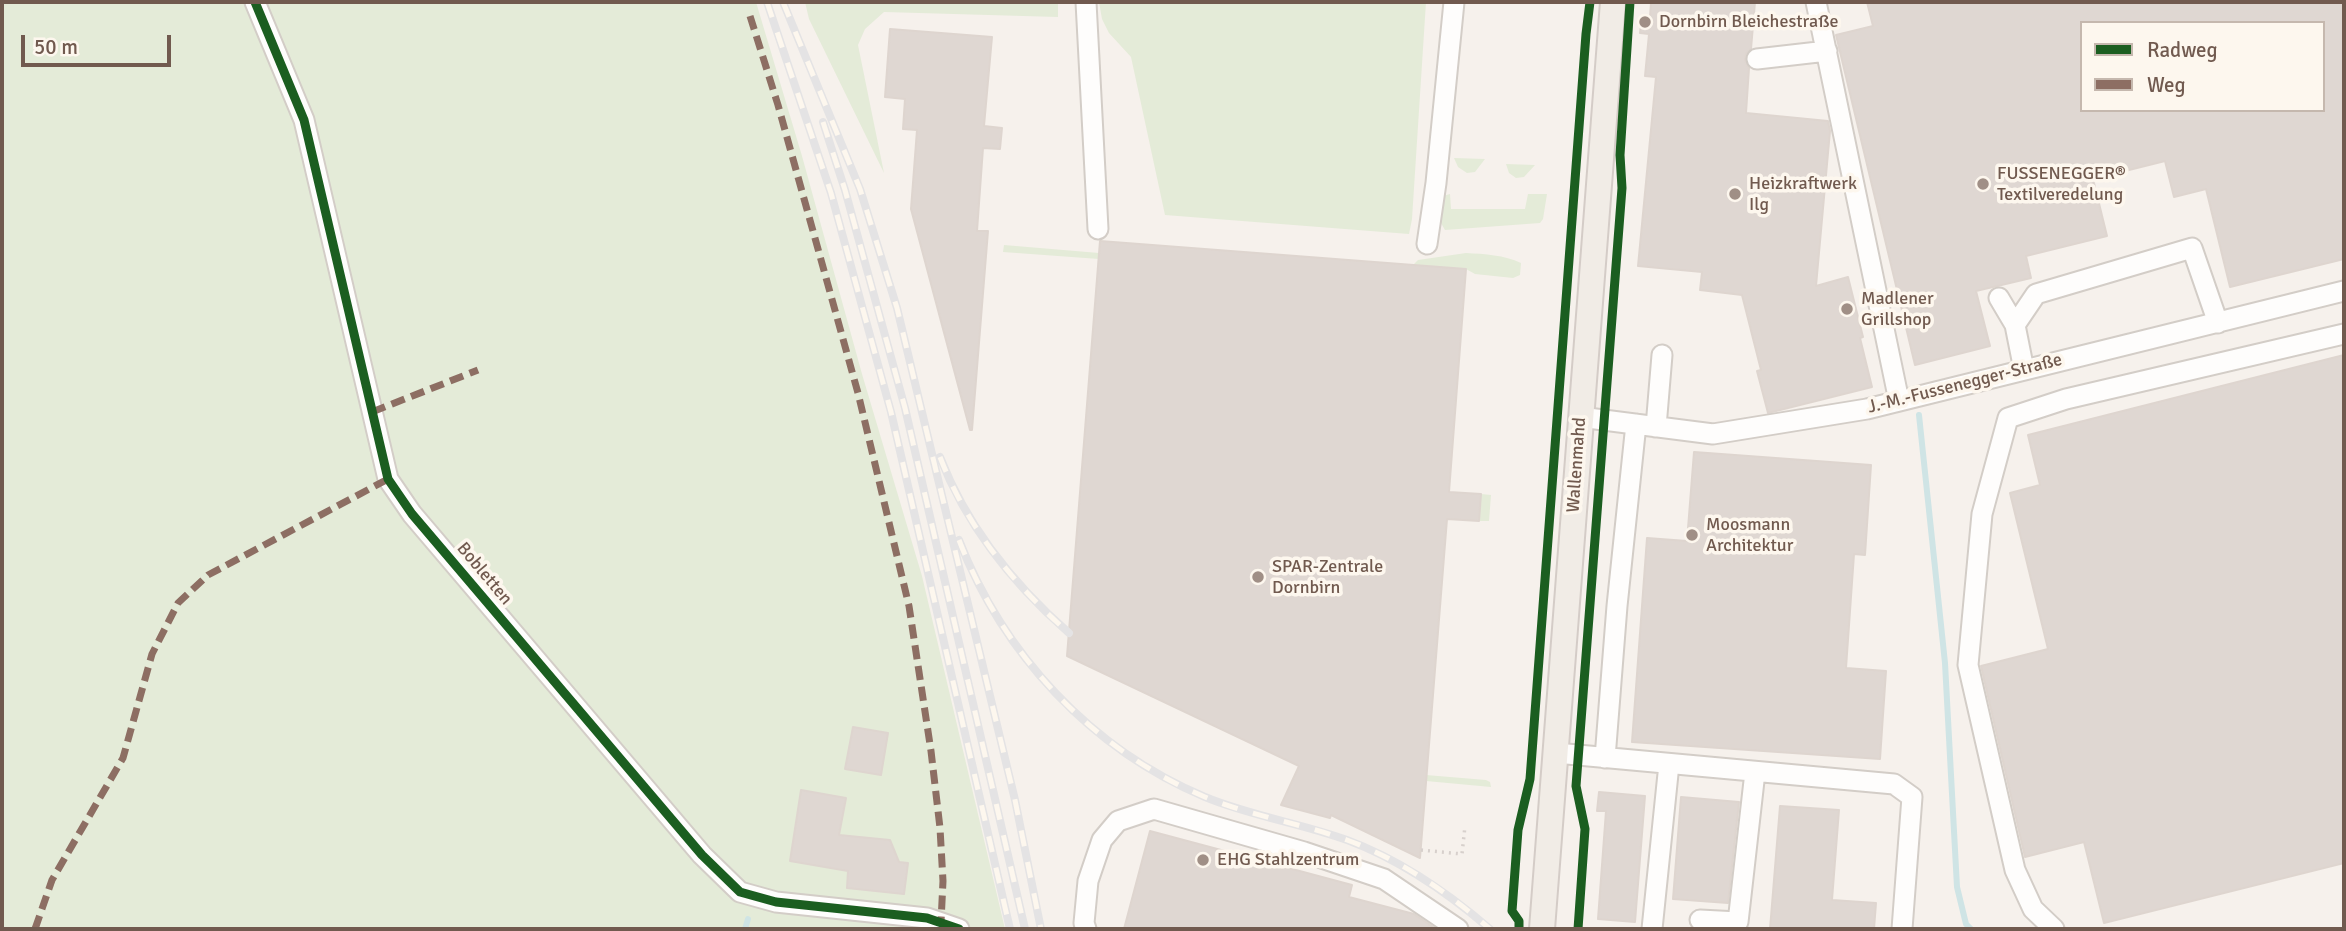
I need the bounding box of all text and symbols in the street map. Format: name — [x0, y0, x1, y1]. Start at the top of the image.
place label: Dornbirn Bleichestraße — [1659, 11, 1839, 33]
marker: Dornbirn Bleichestraße — [1637, 14, 1653, 30]
scale bar — [24, 21, 175, 65]
legend — [2080, 21, 2325, 112]
text: 50 m — [34, 34, 78, 60]
text: Radweg — [2147, 37, 2218, 63]
text: Weg — [2147, 72, 2186, 98]
place label: FUSSENEGGER® Textilveredelung — [1997, 163, 2126, 206]
place label: Heizkraftwerk Ilg — [1749, 173, 1857, 216]
marker: FUSSENEGGER® Textilveredelung — [1975, 176, 1991, 192]
marker: Heizkraftwerk Ilg — [1727, 186, 1743, 202]
place label: Madlener Grillshop — [1861, 288, 1934, 330]
marker: Madlener Grillshop — [1839, 301, 1855, 317]
street label: J.-M.-Fussenegger-Straße — [1865, 349, 2065, 419]
street label: Wallenmahd — [1563, 417, 1591, 513]
place label: Moosmann Architektur — [1706, 514, 1793, 556]
marker: Moosmann Architektur — [1684, 527, 1700, 543]
street label: Bobletten — [452, 538, 516, 610]
place label: SPAR-Zentrale Dornbirn — [1272, 556, 1383, 598]
marker: SPAR-Zentrale Dornbirn — [1250, 569, 1266, 585]
place label: EHG Stahlzentrum — [1217, 849, 1359, 871]
marker: EHG Stahlzentrum — [1195, 852, 1211, 868]

